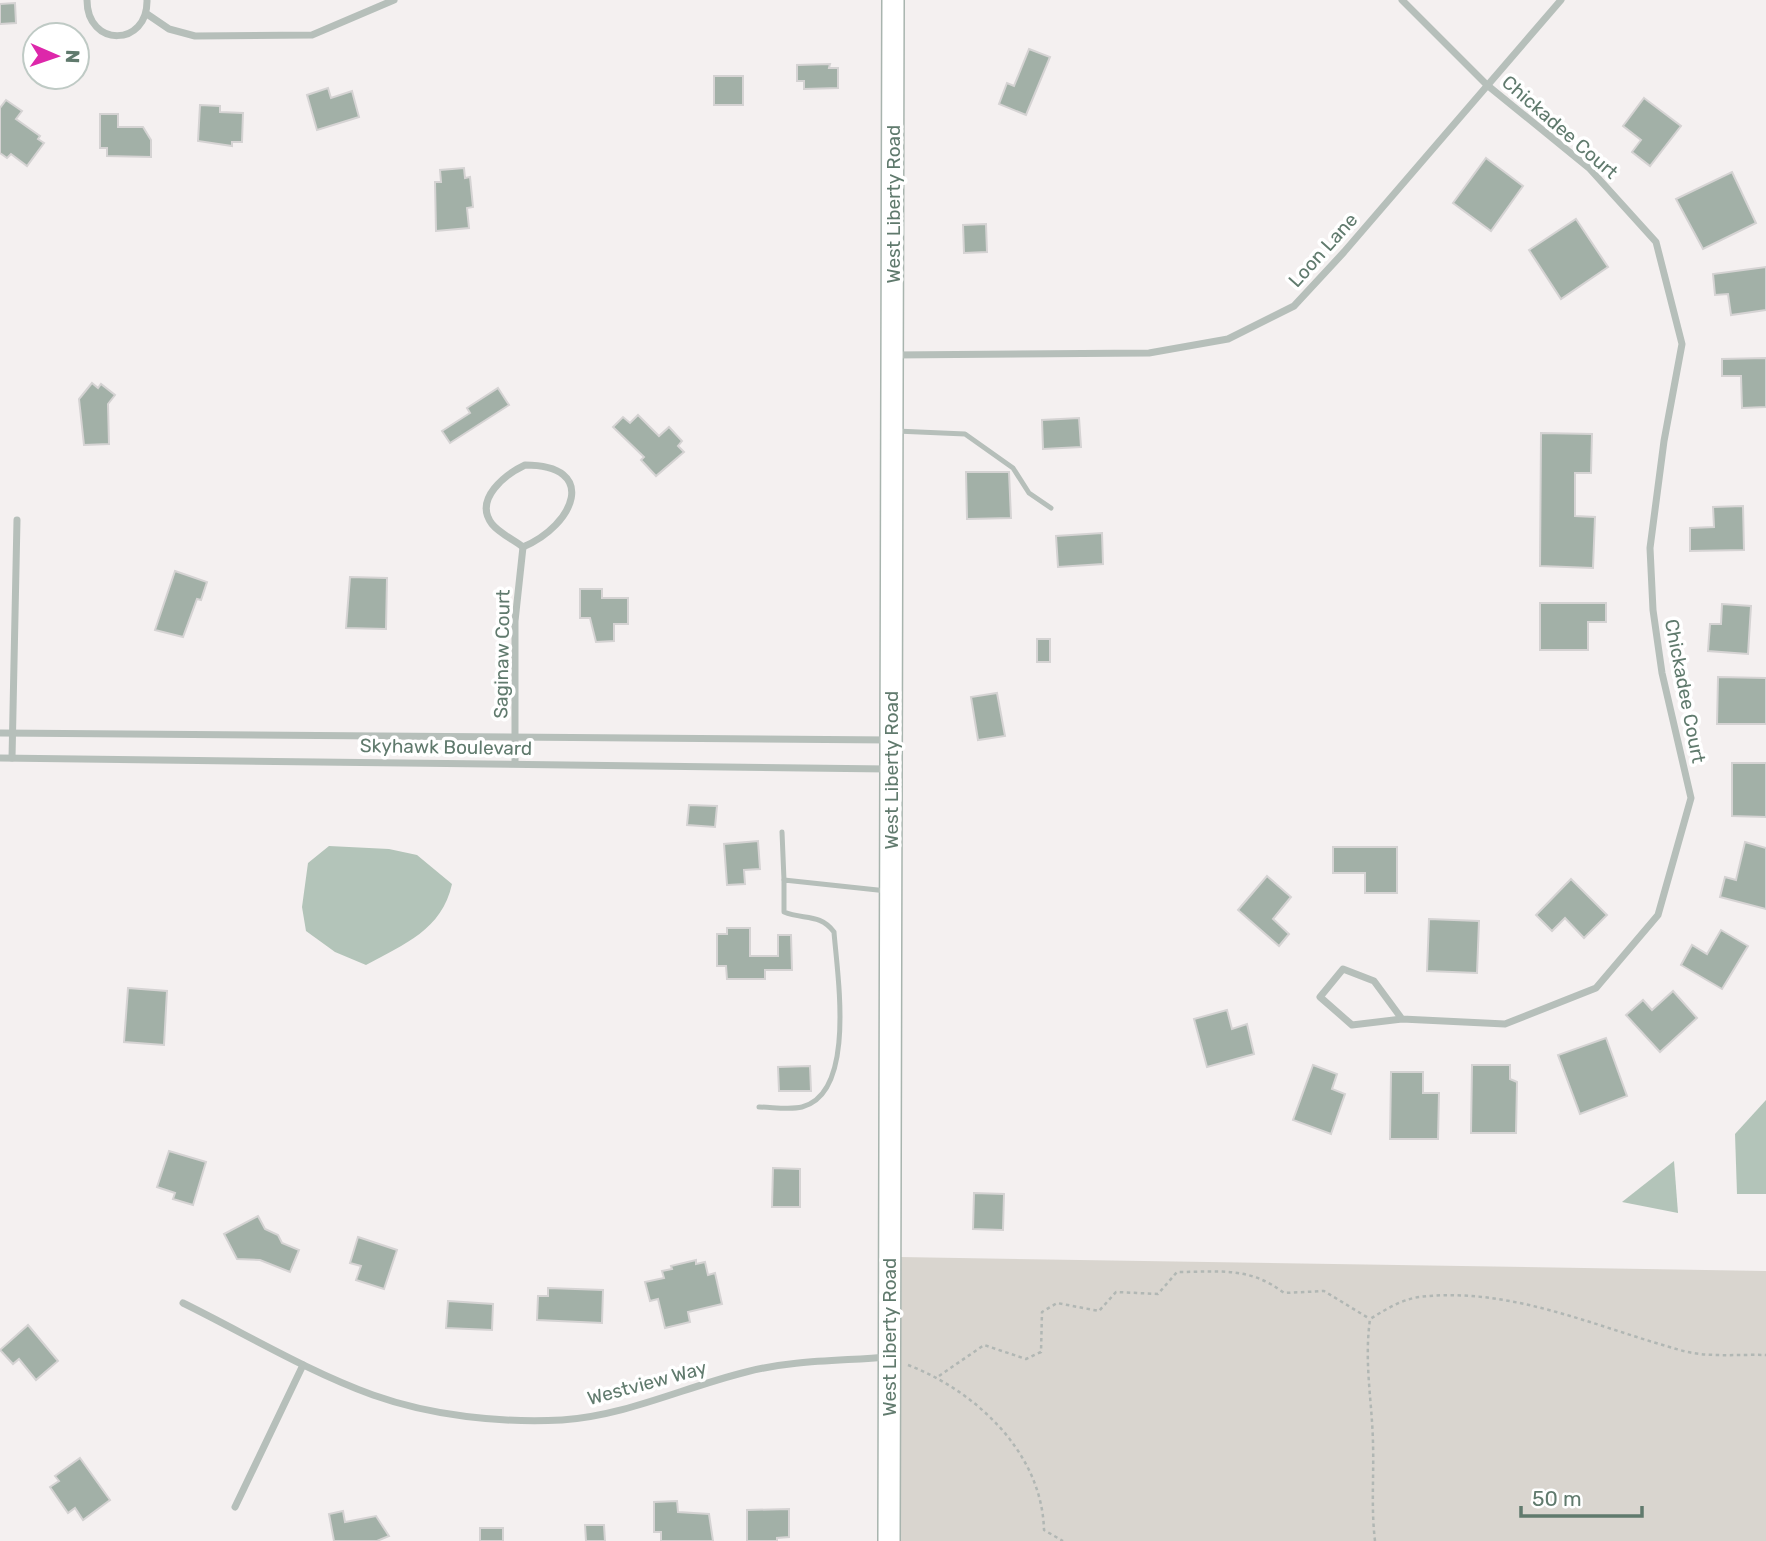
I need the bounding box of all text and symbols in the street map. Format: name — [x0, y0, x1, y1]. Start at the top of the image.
north arrow — [21, 21, 91, 91]
text: N — [61, 49, 84, 64]
street label: Chickadee Court — [1497, 70, 1623, 184]
street label: West Liberty Road — [882, 125, 905, 283]
street label: Loon Lane — [1284, 208, 1362, 292]
street label: Saginaw Court — [489, 589, 515, 719]
street label: Chickadee Court — [1660, 617, 1710, 766]
street label: West Liberty Road — [880, 691, 903, 849]
street label: Skyhawk Boulevard — [360, 734, 532, 760]
street label: West Liberty Road — [878, 1258, 901, 1416]
street label: Westview Way — [585, 1356, 709, 1410]
scale bar — [1521, 1474, 1642, 1518]
text: 50 m — [1532, 1486, 1582, 1511]

